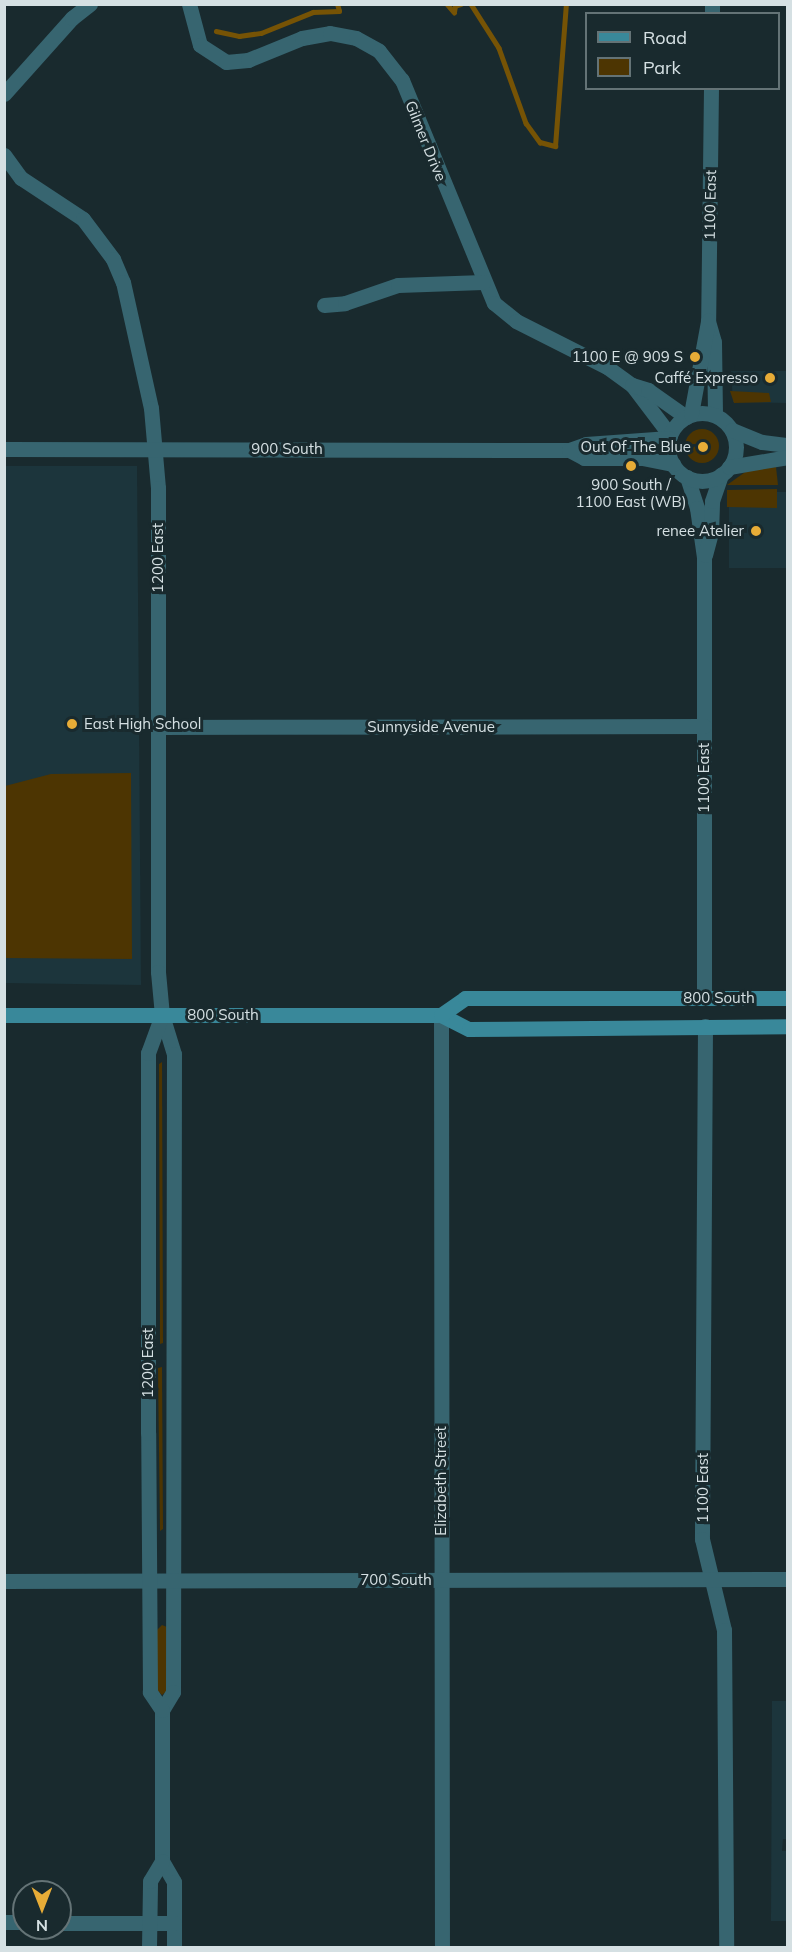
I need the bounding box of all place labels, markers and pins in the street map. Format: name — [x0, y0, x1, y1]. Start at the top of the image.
place label: 1100 E @ 909 S — [572, 348, 683, 366]
marker: 1100 E @ 909 S — [688, 350, 702, 364]
place label: Caffé Expresso — [654, 369, 758, 387]
marker: Caffé Expresso — [763, 371, 777, 385]
place label: Out Of The Blue — [581, 438, 691, 456]
marker: Out Of The Blue — [696, 440, 710, 454]
marker: 900 South / 1100 East (WB) — [624, 459, 638, 473]
place label: 900 South / 1100 East (WB) — [575, 475, 687, 510]
place label: renee Atelier — [657, 522, 744, 540]
marker: renee Atelier — [749, 524, 763, 538]
place label: East High School — [84, 715, 201, 733]
marker: East High School — [65, 717, 79, 731]

